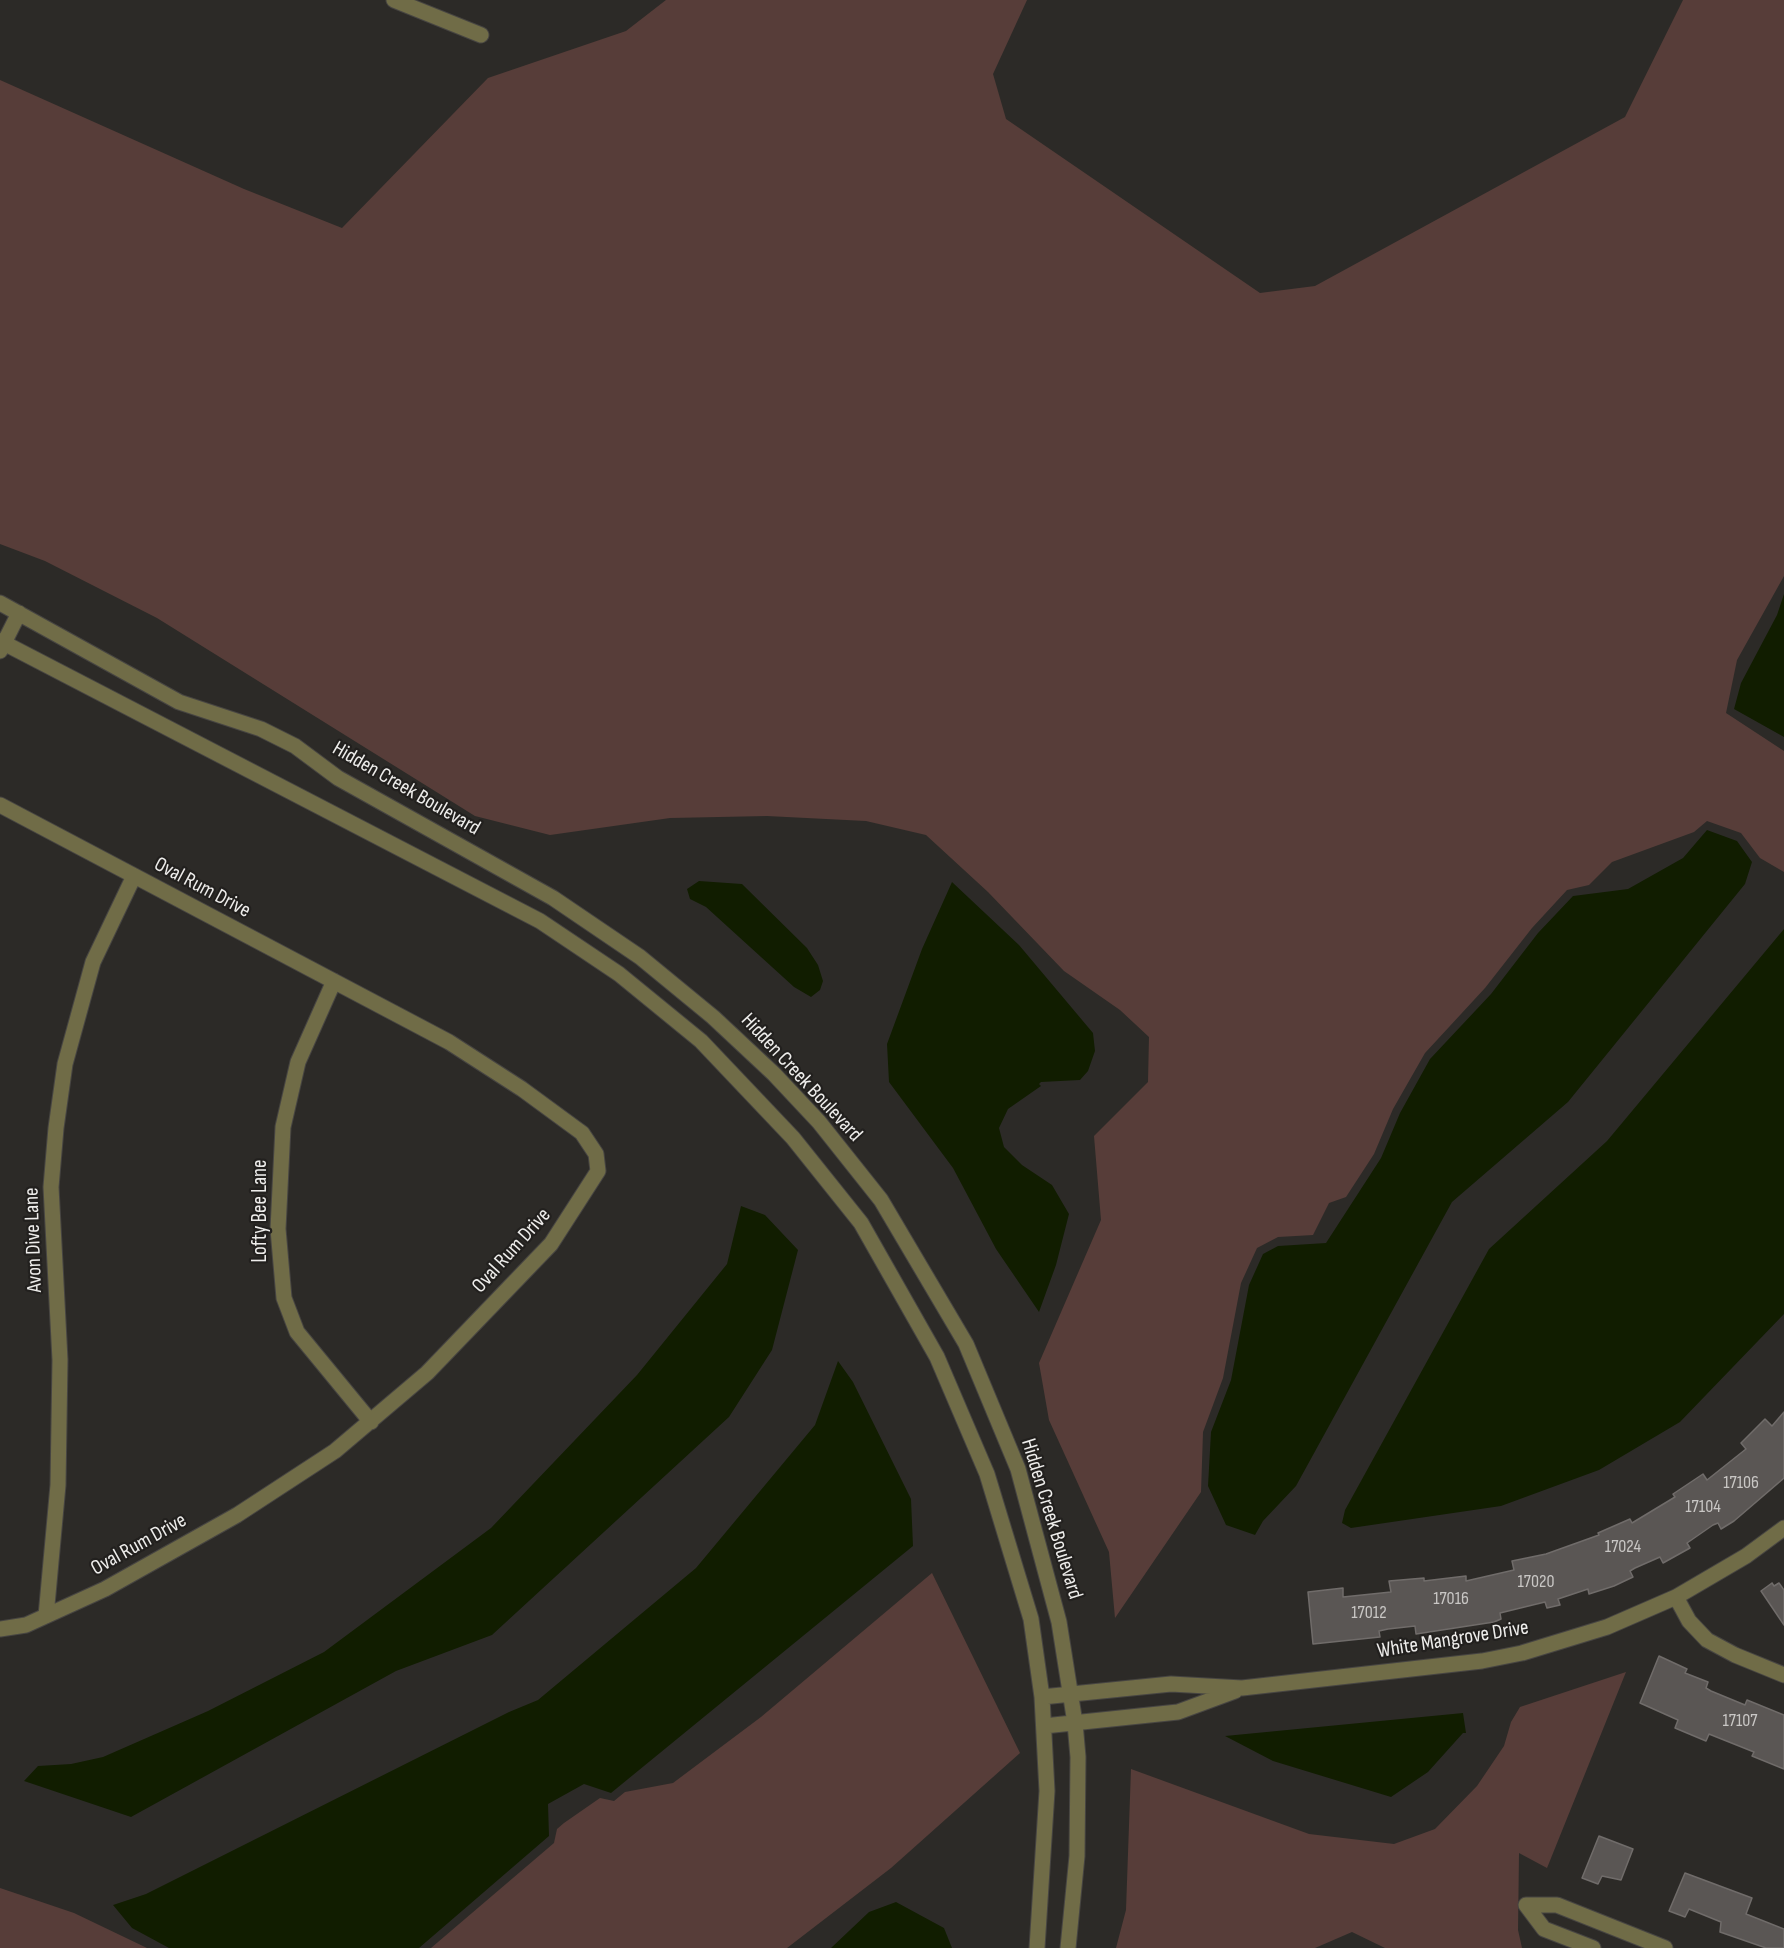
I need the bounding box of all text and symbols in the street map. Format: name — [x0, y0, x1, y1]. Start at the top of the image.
street label: Hidden Creek Boulevard — [328, 737, 484, 841]
street label: Oval Rum Drive — [150, 852, 254, 924]
street label: Hidden Creek Boulevard — [735, 1009, 867, 1147]
street label: Lofty Bee Lane — [248, 1160, 274, 1262]
street label: Avon Dive Lane — [20, 1187, 48, 1293]
street label: Oval Rum Drive — [467, 1203, 557, 1299]
street label: Hidden Creek Boulevard — [1015, 1436, 1087, 1602]
house number: 17106 — [1723, 1472, 1759, 1494]
house number: 17104 — [1685, 1496, 1721, 1518]
street label: Oval Rum Drive — [87, 1508, 191, 1582]
house number: 17024 — [1605, 1536, 1641, 1558]
house number: 17020 — [1518, 1571, 1554, 1593]
house number: 17016 — [1433, 1588, 1469, 1610]
house number: 17012 — [1351, 1602, 1387, 1624]
street label: White Mangrove Drive — [1375, 1616, 1531, 1664]
house number: 17107 — [1722, 1710, 1758, 1732]

